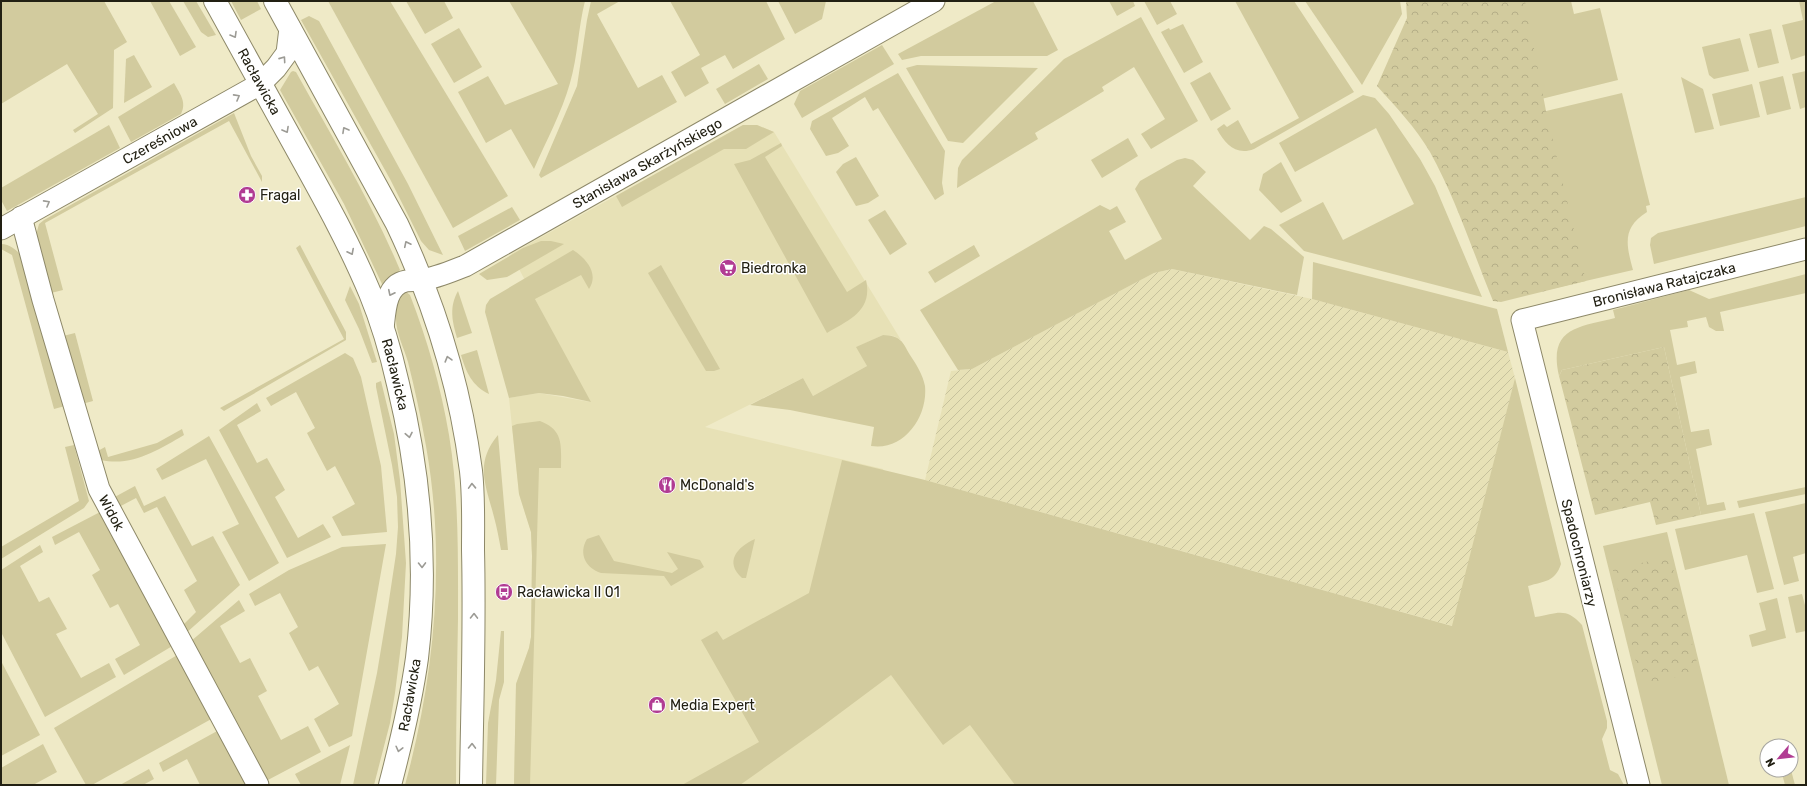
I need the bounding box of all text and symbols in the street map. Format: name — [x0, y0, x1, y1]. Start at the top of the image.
one-way arrow — [229, 31, 236, 38]
street label: Racławicka — [234, 45, 284, 118]
one-way arrow — [278, 57, 285, 64]
one-way arrow — [233, 94, 240, 101]
street label: Czereśniowa — [119, 112, 200, 168]
street label: Stanisława Skarżyńskiego — [569, 114, 725, 212]
one-way arrow — [281, 126, 289, 133]
one-way arrow — [343, 126, 350, 134]
pharmacy icon: Fragal — [237, 185, 257, 205]
place label: Fragal — [260, 187, 300, 204]
one-way arrow — [43, 200, 50, 208]
one-way arrow — [404, 241, 412, 249]
one-way arrow — [346, 248, 354, 255]
supermarket icon: Biedronka — [718, 258, 738, 278]
street label: Bronisława Ratajczaka — [1591, 258, 1737, 310]
place label: Biedronka — [741, 260, 806, 277]
one-way arrow — [388, 289, 396, 297]
street label: Racławicka — [378, 336, 412, 412]
one-way arrow — [444, 355, 453, 362]
one-way arrow — [405, 432, 413, 438]
restaurant icon: McDonald's — [657, 475, 677, 495]
place label: McDonald's — [680, 477, 754, 494]
one-way arrow — [468, 483, 476, 489]
street label: Widok — [95, 492, 129, 534]
street label: Spadochroniarzy — [1557, 497, 1601, 609]
one-way arrow — [417, 562, 426, 568]
bus stop icon: Racławicka II 01 — [494, 582, 514, 602]
place label: Racławicka II 01 — [517, 584, 620, 601]
one-way arrow — [470, 613, 478, 619]
street label: Racławicka — [395, 657, 425, 733]
shop icon: Media Expert — [647, 695, 667, 715]
place label: Media Expert — [670, 697, 755, 714]
north arrow — [1759, 738, 1799, 778]
one-way arrow — [468, 743, 476, 749]
one-way arrow — [396, 745, 404, 752]
text: N — [1763, 756, 1778, 769]

